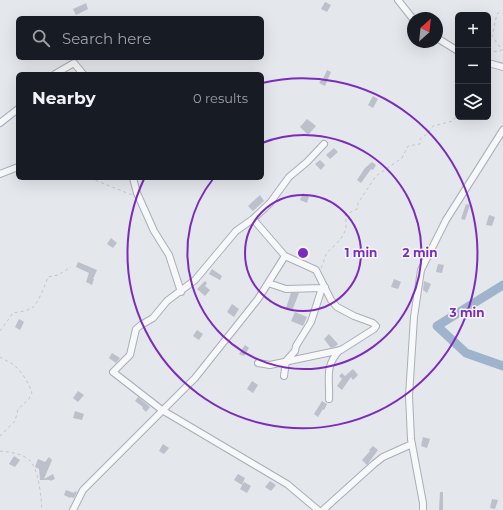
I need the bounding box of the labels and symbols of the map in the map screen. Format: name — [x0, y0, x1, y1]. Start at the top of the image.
north arrow — [407, 12, 443, 48]
text: 1 min — [345, 245, 377, 260]
text: 2 min — [403, 245, 437, 260]
centre of rings — [296, 246, 310, 260]
text: 3 min — [449, 305, 485, 320]

